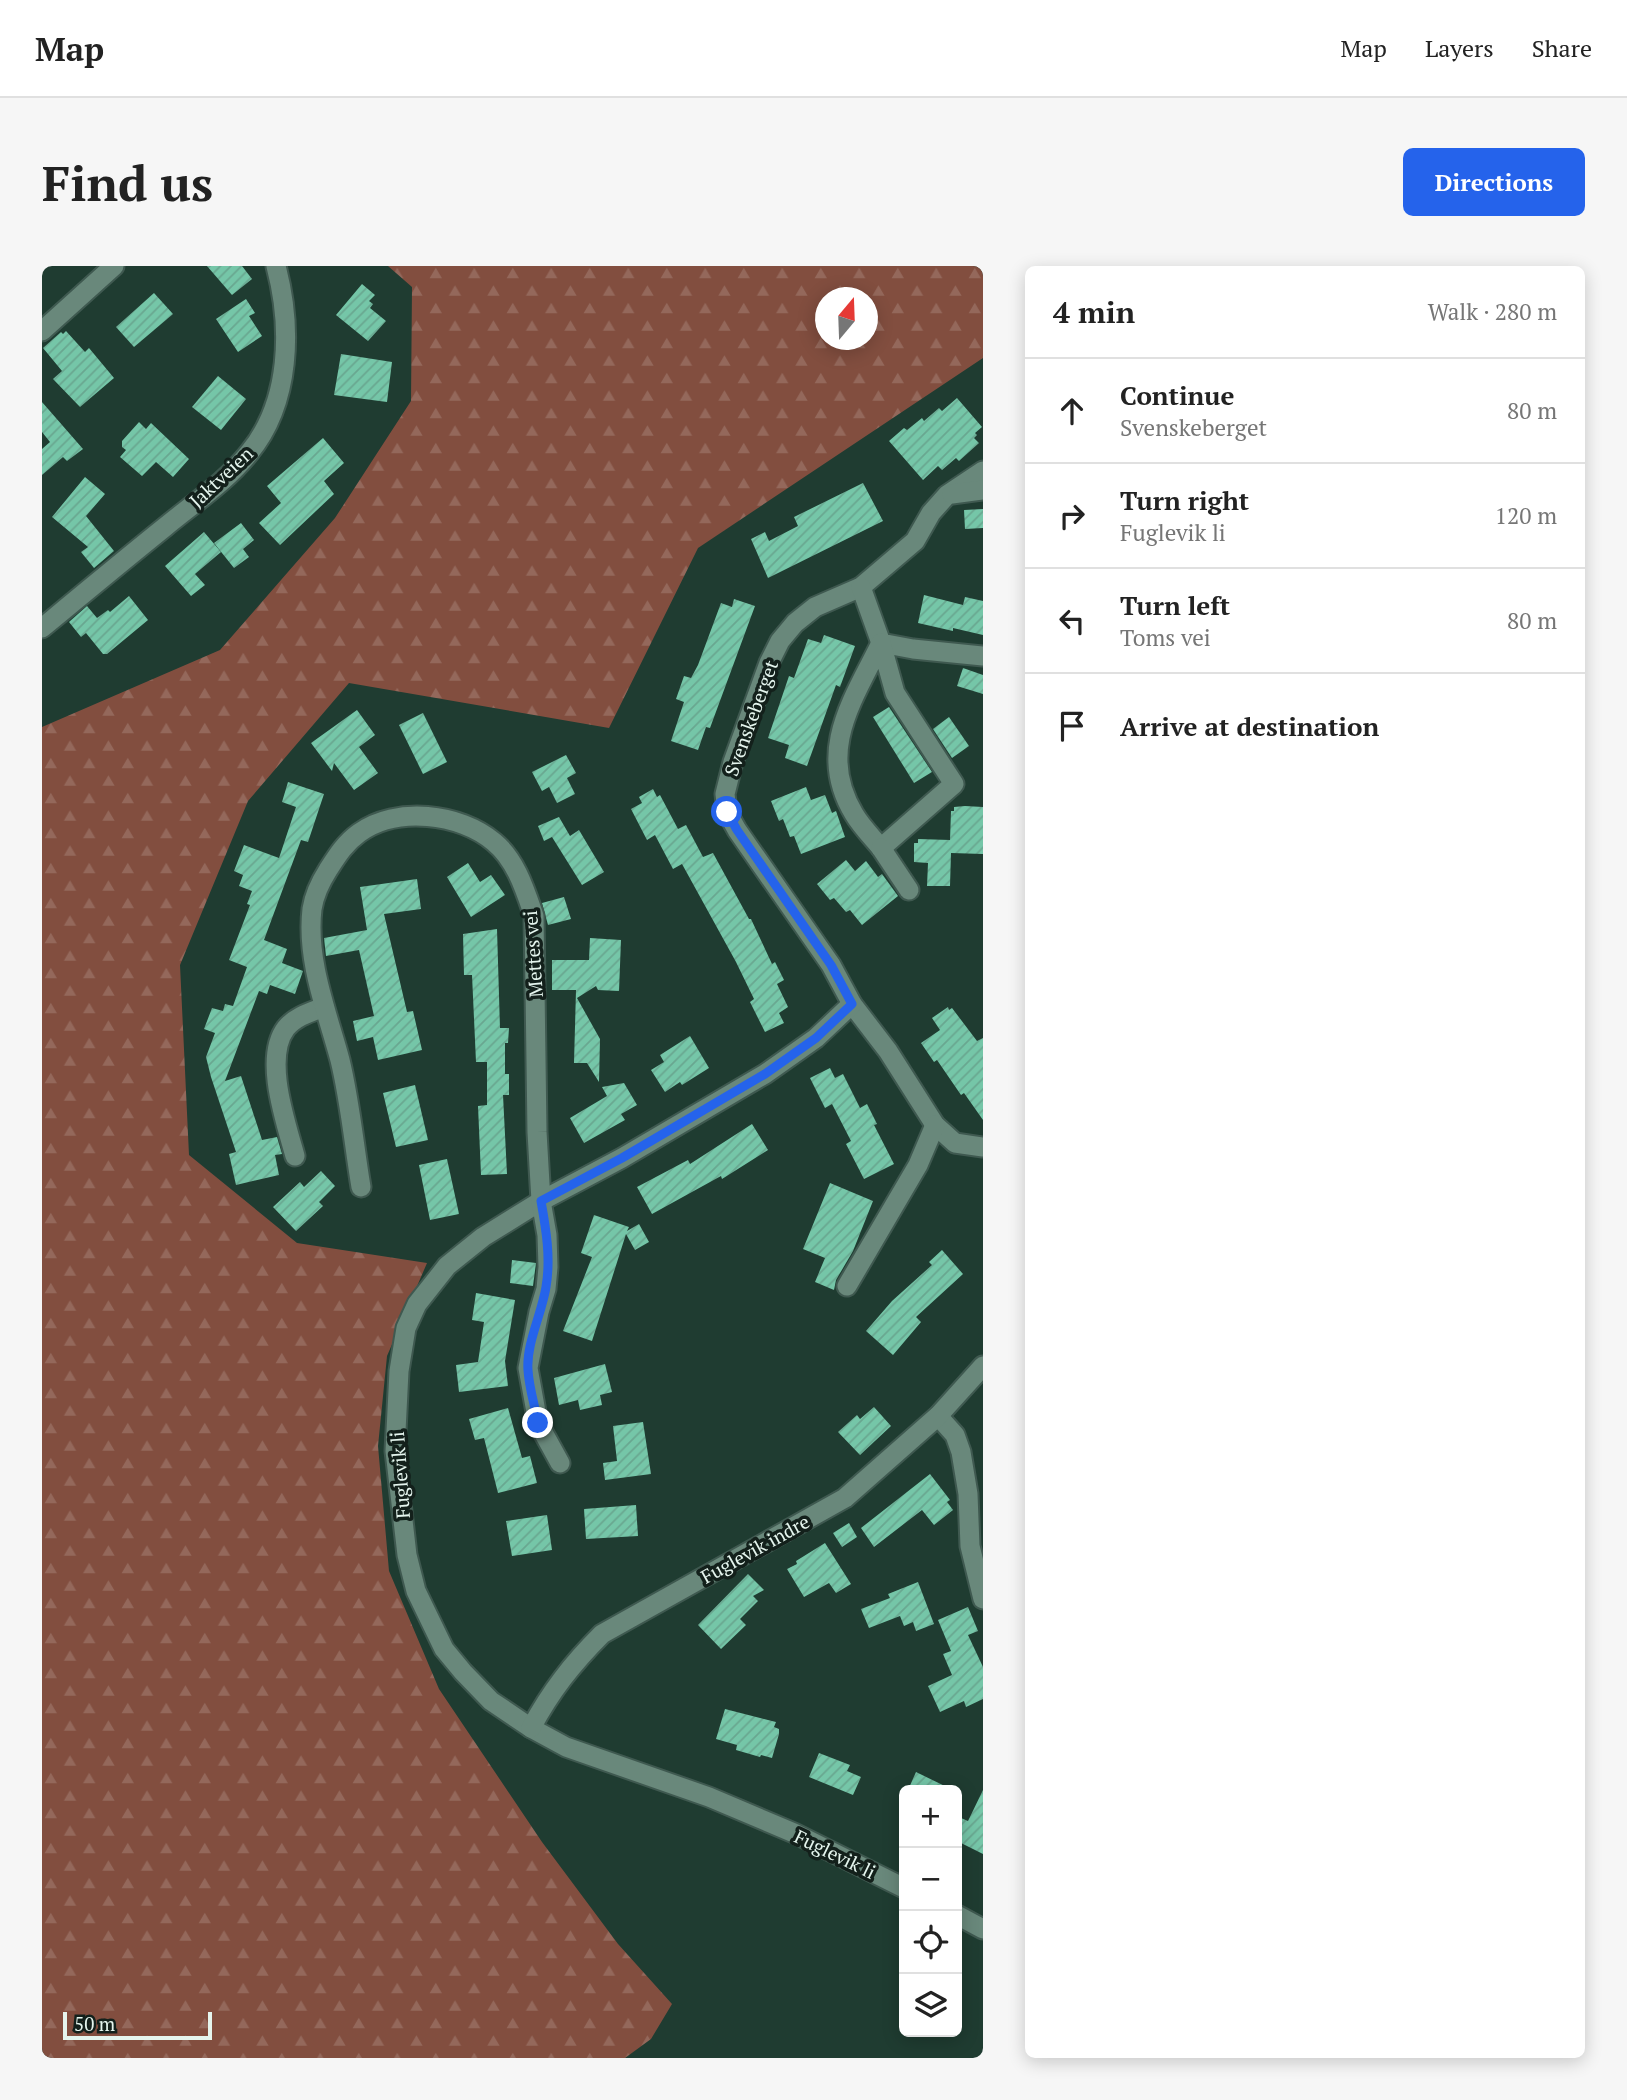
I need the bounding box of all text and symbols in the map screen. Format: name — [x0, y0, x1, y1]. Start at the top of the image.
text: Map — [35, 27, 104, 70]
text: Map — [1340, 32, 1387, 64]
text: Layers — [1425, 32, 1494, 64]
text: Share — [1532, 32, 1592, 64]
button: Directions — [1403, 148, 1585, 216]
text: Find us — [42, 150, 213, 215]
north arrow — [815, 287, 878, 350]
text: 4 min — [1053, 292, 1135, 332]
text: Walk · 280 m — [1428, 296, 1557, 327]
text: Continue — [1120, 378, 1234, 412]
icon: ahead — [1053, 392, 1091, 430]
text: 80 m — [1507, 395, 1557, 426]
text: Svenskeberget — [1120, 412, 1267, 443]
street label: Jaktveien — [183, 441, 258, 512]
text: Turn right — [1120, 483, 1249, 517]
icon: right — [1053, 497, 1091, 535]
text: 120 m — [1495, 500, 1557, 531]
text: Fuglevik li — [1120, 517, 1226, 548]
text: Turn left — [1120, 588, 1230, 622]
icon: left — [1053, 602, 1091, 640]
text: 80 m — [1507, 605, 1557, 636]
text: Toms vei — [1120, 622, 1211, 653]
street label: Svenskeberget — [718, 656, 783, 779]
icon: arrive — [1053, 707, 1091, 745]
text: Arrive at destination — [1120, 709, 1379, 743]
route start — [711, 796, 742, 827]
street label: Mettes vei — [517, 910, 548, 998]
route end — [522, 1407, 553, 1438]
street label: Fuglevik li — [384, 1431, 415, 1519]
street label: Fuglevik indre — [696, 1508, 813, 1589]
map controls — [899, 1785, 962, 2037]
button: + — [899, 1785, 962, 1848]
street label: Fuglevik li — [790, 1823, 880, 1884]
button: − — [899, 1848, 962, 1911]
button: locate — [899, 1911, 962, 1974]
button: layers — [899, 1974, 962, 2037]
scale bar — [63, 2009, 212, 2041]
text: 50 m — [74, 2011, 115, 2036]

